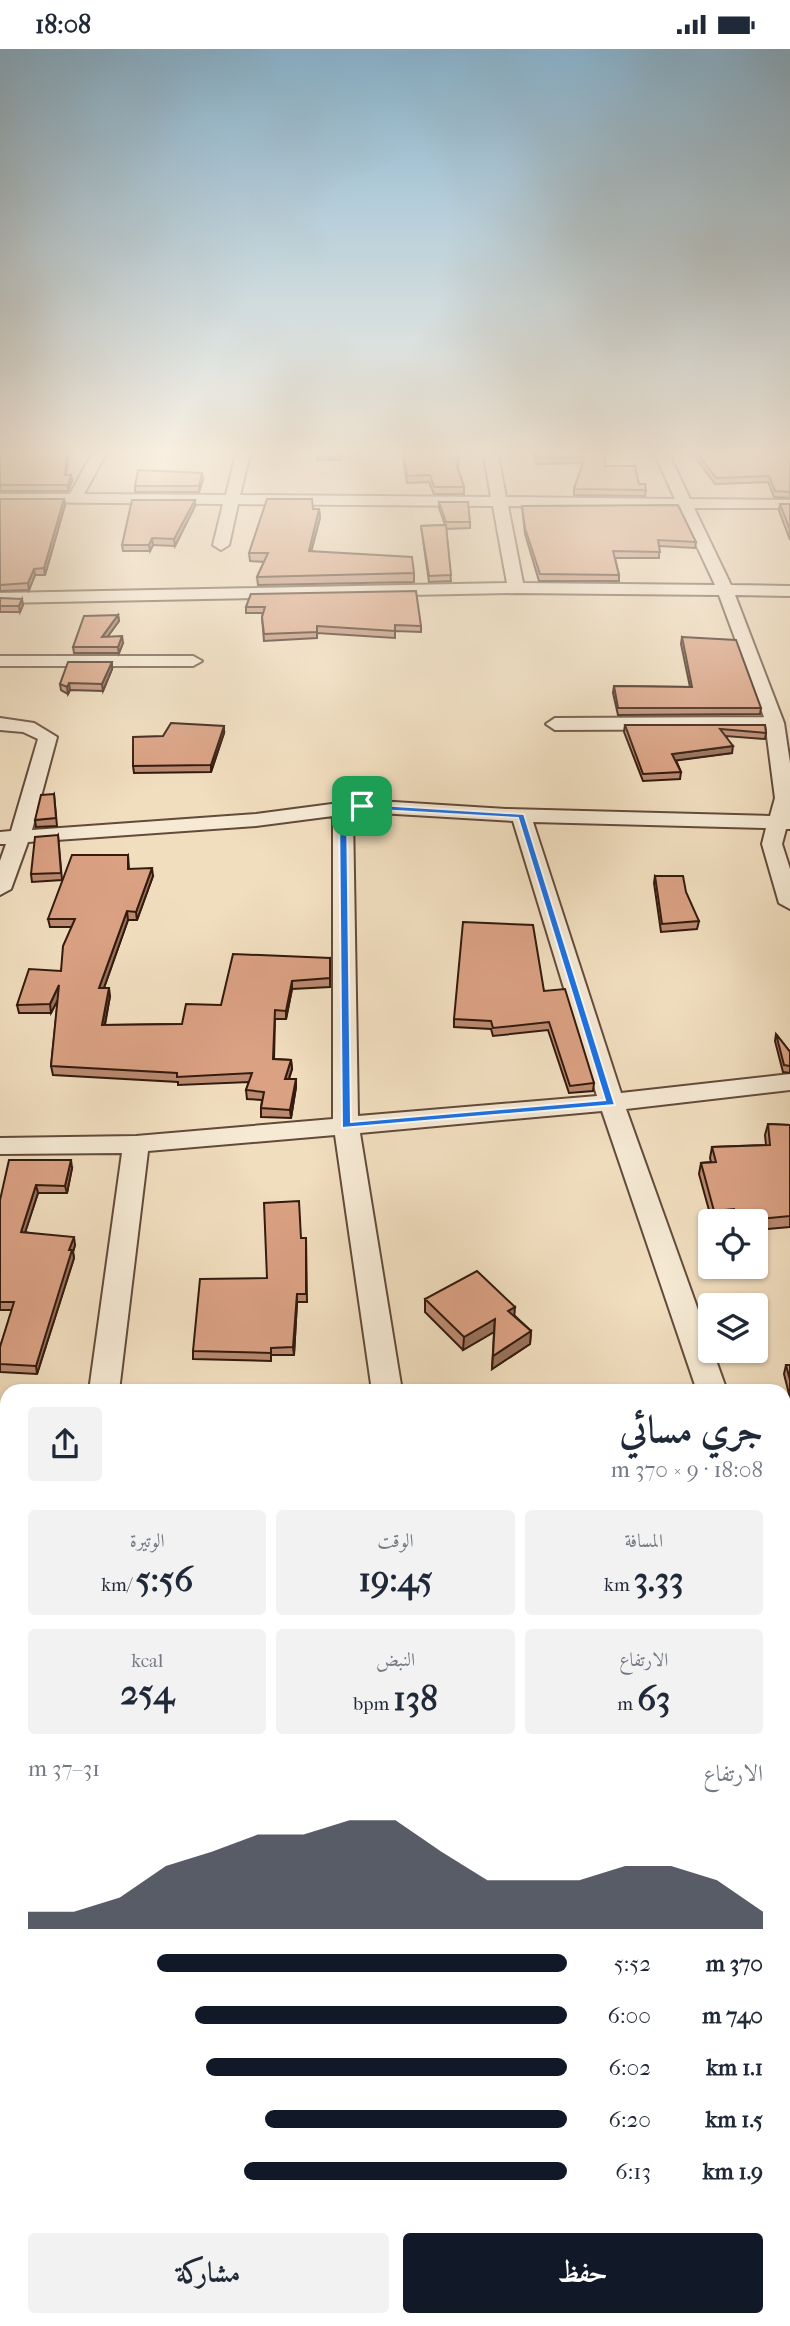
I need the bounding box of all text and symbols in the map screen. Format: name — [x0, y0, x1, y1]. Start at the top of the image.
text: 18:08 — [35, 9, 91, 40]
pin — [332, 776, 392, 836]
icon: arrive — [343, 787, 381, 825]
map controls — [698, 1209, 768, 1363]
button: locate — [698, 1209, 768, 1279]
button: layers — [698, 1293, 768, 1363]
button: share — [28, 1407, 102, 1481]
text: جري مسائي — [619, 1407, 763, 1452]
text: 18:08 · 9 × 370 m — [611, 1456, 763, 1483]
text: الوتيرة — [130, 1530, 165, 1552]
text: الوقت — [377, 1530, 414, 1552]
text: المسافة — [624, 1530, 663, 1552]
text: 5:56 — [135, 1559, 193, 1600]
text: 19:45 — [358, 1559, 433, 1600]
text: 3.33 — [634, 1559, 684, 1600]
text: /km — [101, 1574, 135, 1596]
text: km — [604, 1574, 634, 1596]
text: النبض — [376, 1649, 415, 1671]
text: الارتفاع — [619, 1649, 668, 1671]
text: kcal — [131, 1650, 163, 1672]
text: 254 — [120, 1672, 174, 1713]
text: 138 — [393, 1678, 438, 1719]
text: 63 — [637, 1678, 670, 1719]
text: bpm — [353, 1693, 393, 1715]
text: m — [617, 1693, 637, 1715]
text: 31–37 m — [28, 1755, 100, 1782]
text: الارتفاع — [703, 1760, 763, 1787]
text: 5:52 — [614, 1950, 651, 1977]
text: 370 m — [706, 1950, 763, 1977]
text: 6:00 — [608, 2002, 651, 2029]
text: 740 m — [702, 2002, 763, 2029]
text: 6:02 — [608, 2054, 651, 2081]
text: 1.1 km — [706, 2054, 763, 2081]
text: 6:20 — [608, 2106, 651, 2133]
text: 1.5 km — [705, 2106, 763, 2133]
text: 6:13 — [615, 2158, 651, 2185]
text: 1.9 km — [703, 2158, 763, 2185]
button: مشاركة — [28, 2233, 389, 2313]
button: حفظ — [403, 2233, 763, 2313]

